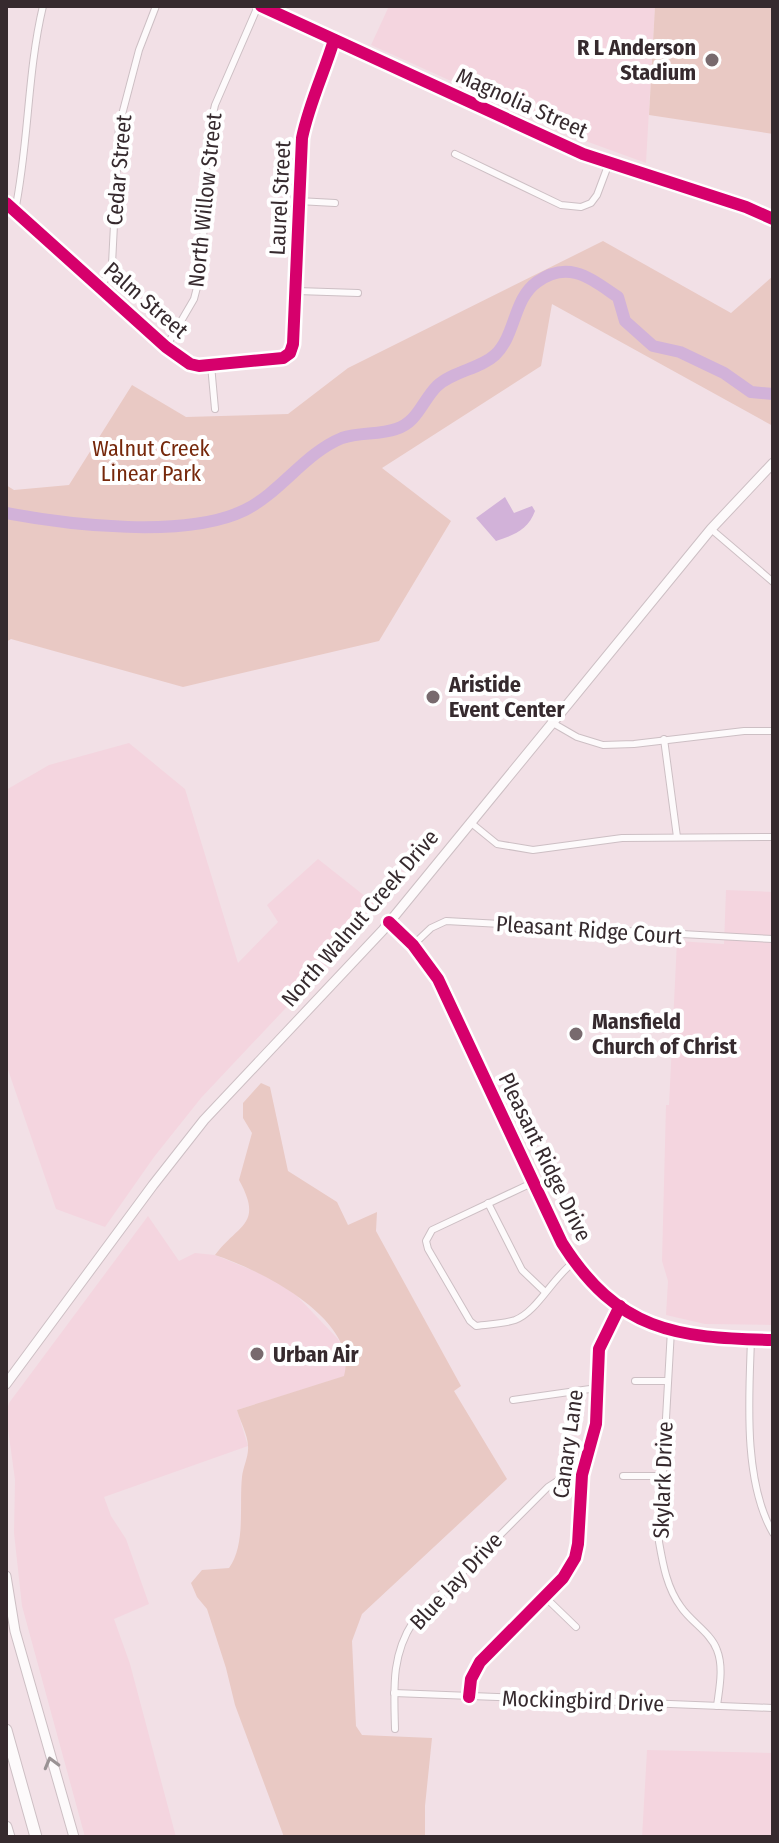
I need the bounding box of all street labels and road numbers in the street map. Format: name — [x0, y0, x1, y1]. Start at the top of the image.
street label: Magnolia Street — [452, 62, 593, 144]
street label: North Willow Street — [182, 111, 228, 289]
street label: Cedar Street — [101, 113, 137, 227]
street label: Laurel Street — [264, 139, 297, 256]
street label: Palm Street — [98, 256, 194, 344]
street label: North Walnut Creek Drive — [276, 824, 444, 1012]
street label: Pleasant Ridge Court — [495, 910, 684, 950]
street label: Pleasant Ridge Drive — [492, 1068, 598, 1246]
street label: Canary Lane — [547, 1388, 589, 1500]
street label: Skylark Drive — [647, 1421, 679, 1539]
street label: Blue Jay Drive — [404, 1527, 508, 1635]
street label: Mockingbird Drive — [501, 1685, 665, 1717]

